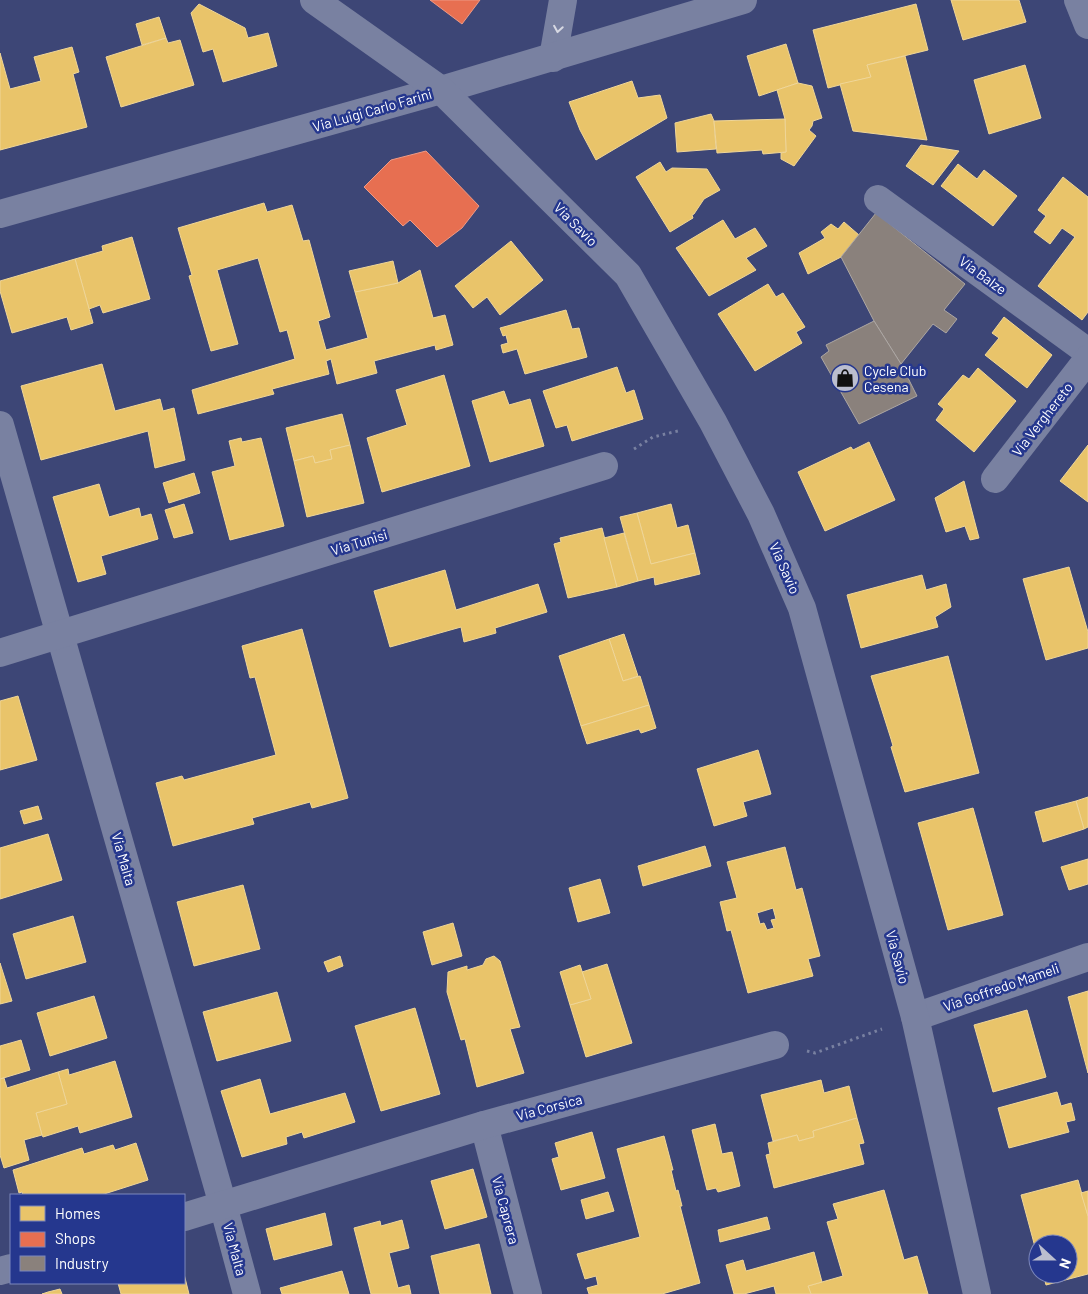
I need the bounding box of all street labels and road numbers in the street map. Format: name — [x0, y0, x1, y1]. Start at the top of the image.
street label: Via Luigi Carlo Farini — [310, 85, 434, 135]
street label: Via Savio — [551, 199, 601, 249]
street label: Via Balze — [956, 252, 1010, 298]
street label: Via Verghereto — [1008, 379, 1076, 459]
street label: Via Tunisi — [329, 525, 389, 559]
street label: Via Savio — [766, 539, 804, 597]
street label: Via Malta — [108, 831, 140, 887]
street label: Via Savio — [883, 928, 913, 986]
street label: Via Goffredo Mameli — [941, 959, 1061, 1015]
street label: Via Corsica — [514, 1090, 584, 1124]
street label: Via Caprera — [489, 1174, 523, 1246]
street label: Via Malta — [220, 1221, 250, 1277]

